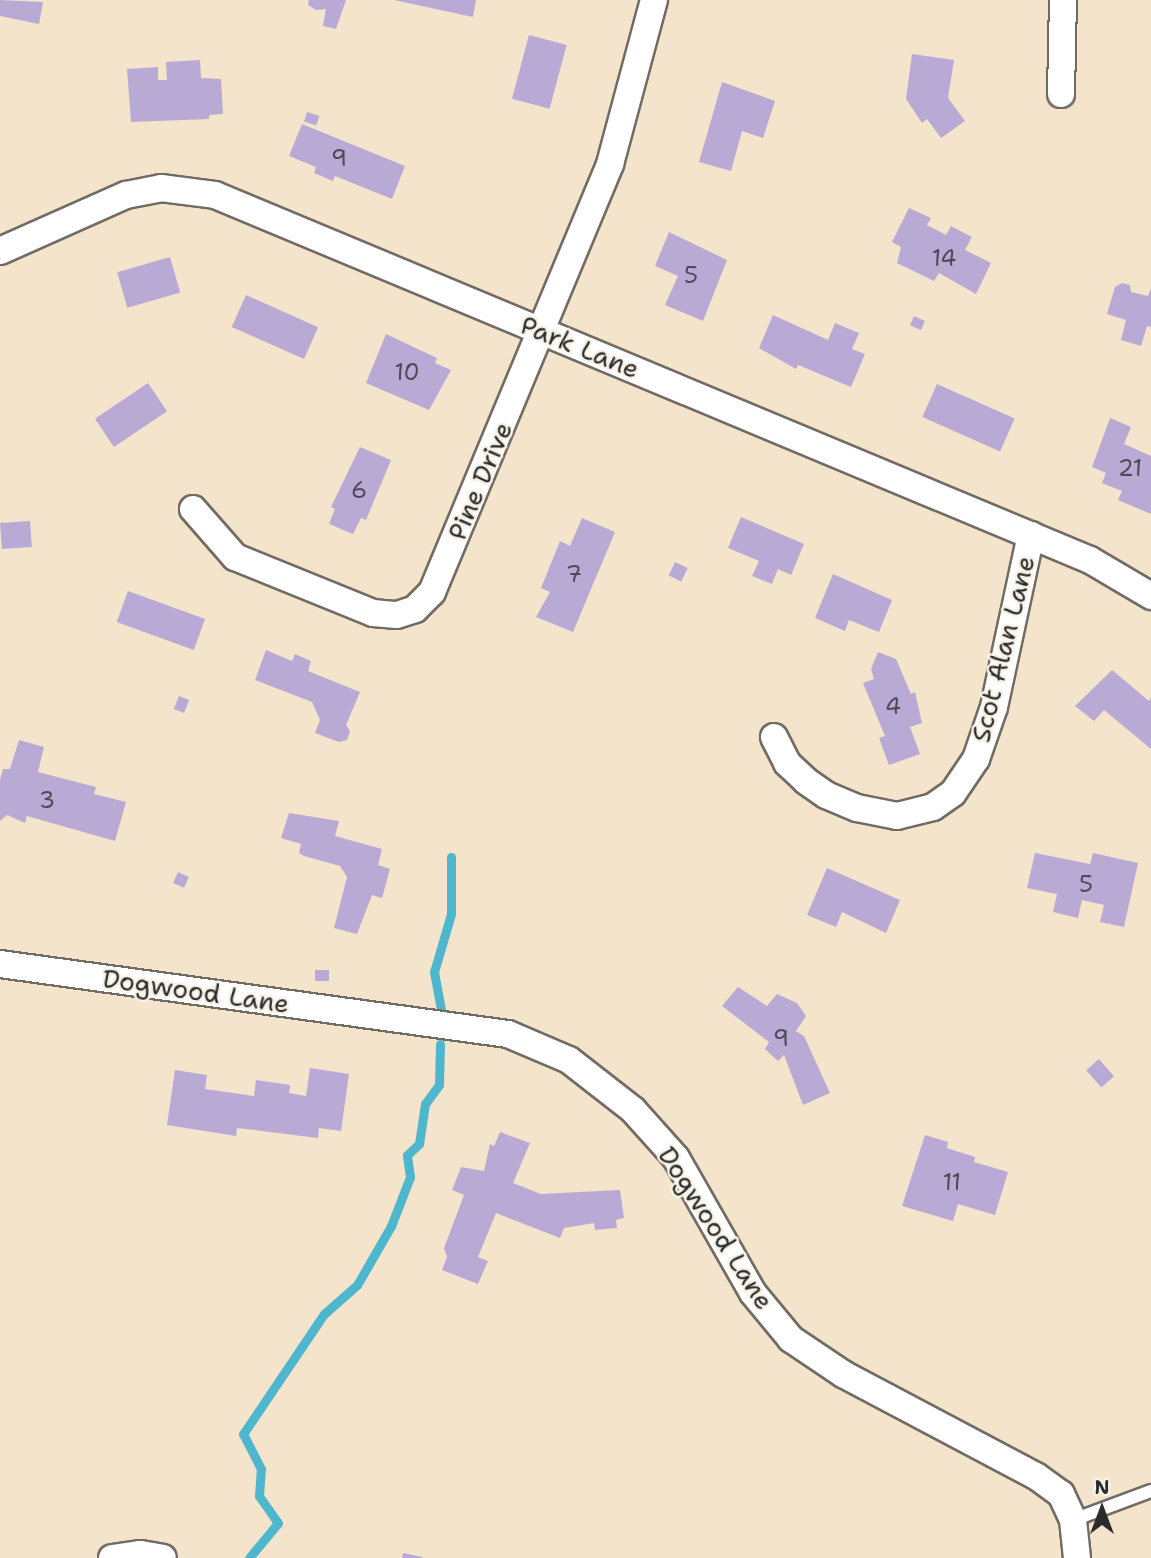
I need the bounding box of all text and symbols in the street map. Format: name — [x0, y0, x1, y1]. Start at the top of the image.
house number: 9 — [331, 144, 347, 172]
house number: 14 — [932, 244, 956, 272]
house number: 5 — [684, 261, 698, 289]
street label: Park Lane — [516, 309, 644, 385]
house number: 10 — [394, 358, 420, 386]
street label: Pine Drive — [441, 417, 519, 545]
house number: 21 — [1118, 454, 1142, 482]
house number: 6 — [351, 476, 367, 504]
street label: Scot Alan Lane — [965, 553, 1041, 745]
house number: 7 — [566, 560, 582, 588]
house number: 4 — [885, 692, 901, 720]
house number: 3 — [39, 786, 55, 814]
house number: 5 — [1079, 870, 1093, 898]
street label: Dogwood Lane — [101, 962, 291, 1020]
house number: 9 — [773, 1024, 789, 1052]
street label: Dogwood Lane — [652, 1141, 780, 1315]
house number: 11 — [943, 1168, 961, 1196]
north arrow — [1067, 1474, 1137, 1544]
text: N — [1094, 1475, 1110, 1500]

